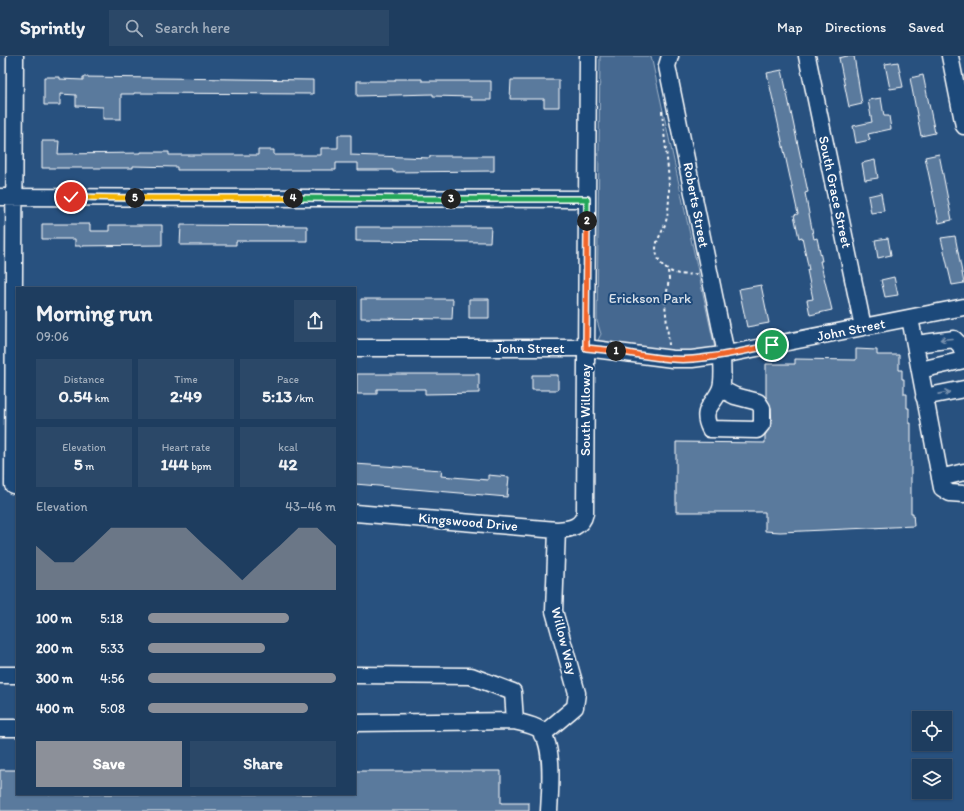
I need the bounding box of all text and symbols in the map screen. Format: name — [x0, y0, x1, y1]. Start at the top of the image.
search box — [109, 10, 389, 46]
text: Sprintly — [20, 16, 85, 39]
icon: search — [123, 17, 145, 39]
text: Search here — [155, 19, 230, 37]
text: Map — [777, 19, 803, 36]
text: Directions — [825, 19, 886, 36]
text: Saved — [908, 19, 944, 36]
street label: South Grace Street — [815, 134, 855, 250]
street label: Roberts Street — [679, 161, 713, 249]
pin — [54, 180, 88, 214]
icon: check — [60, 186, 82, 208]
pin: 5 — [125, 188, 145, 208]
pin: 4 — [283, 188, 303, 208]
pin: 3 — [441, 189, 461, 209]
text: 5 — [132, 191, 138, 204]
text: 4 — [290, 191, 296, 204]
text: 3 — [448, 192, 454, 205]
pin: 2 — [577, 211, 597, 231]
text: 2 — [584, 214, 590, 227]
park label: Erickson Park — [609, 290, 692, 307]
text: Morning run — [36, 300, 152, 327]
button: share — [294, 300, 336, 342]
street label: John Street — [815, 315, 887, 345]
pin — [755, 328, 789, 362]
text: 09:06 — [36, 329, 69, 344]
icon: arrive — [761, 334, 783, 356]
one-way arrow — [940, 336, 953, 343]
street label: John Street — [495, 340, 565, 357]
pin: 1 — [606, 341, 626, 361]
text: 1 — [613, 344, 619, 357]
street label: South Willoway — [577, 364, 594, 456]
text: Distance — [63, 373, 105, 386]
text: Time — [174, 373, 198, 386]
text: Pace — [277, 373, 299, 386]
text: 0.54 — [59, 386, 92, 406]
text: 2:49 — [170, 386, 202, 406]
text: 5:13 — [262, 386, 292, 406]
one-way arrow — [937, 389, 950, 397]
text: km — [92, 392, 109, 405]
text: /km — [292, 392, 314, 405]
text: Elevation — [62, 441, 106, 454]
text: Heart rate — [162, 441, 210, 454]
text: kcal — [278, 441, 298, 454]
text: 5 — [74, 454, 83, 474]
text: 144 — [160, 454, 189, 474]
text: 42 — [278, 454, 298, 474]
text: m — [83, 460, 94, 473]
text: bpm — [189, 460, 212, 473]
text: Elevation — [36, 499, 88, 514]
text: 43–46 m — [285, 499, 336, 514]
street label: Kingswood Drive — [418, 509, 519, 535]
street label: Willow Way — [547, 605, 581, 677]
text: 100 m — [36, 611, 72, 626]
text: 5:18 — [100, 611, 123, 626]
text: 200 m — [36, 641, 73, 656]
text: 5:33 — [100, 641, 124, 656]
text: 300 m — [36, 671, 73, 686]
text: 4:56 — [100, 671, 125, 686]
text: 400 m — [36, 701, 74, 716]
text: 5:08 — [100, 701, 125, 716]
map controls — [912, 711, 952, 799]
button: locate — [912, 711, 952, 751]
button: Save — [36, 741, 182, 787]
button: Share — [190, 741, 336, 787]
button: layers — [912, 759, 952, 799]

